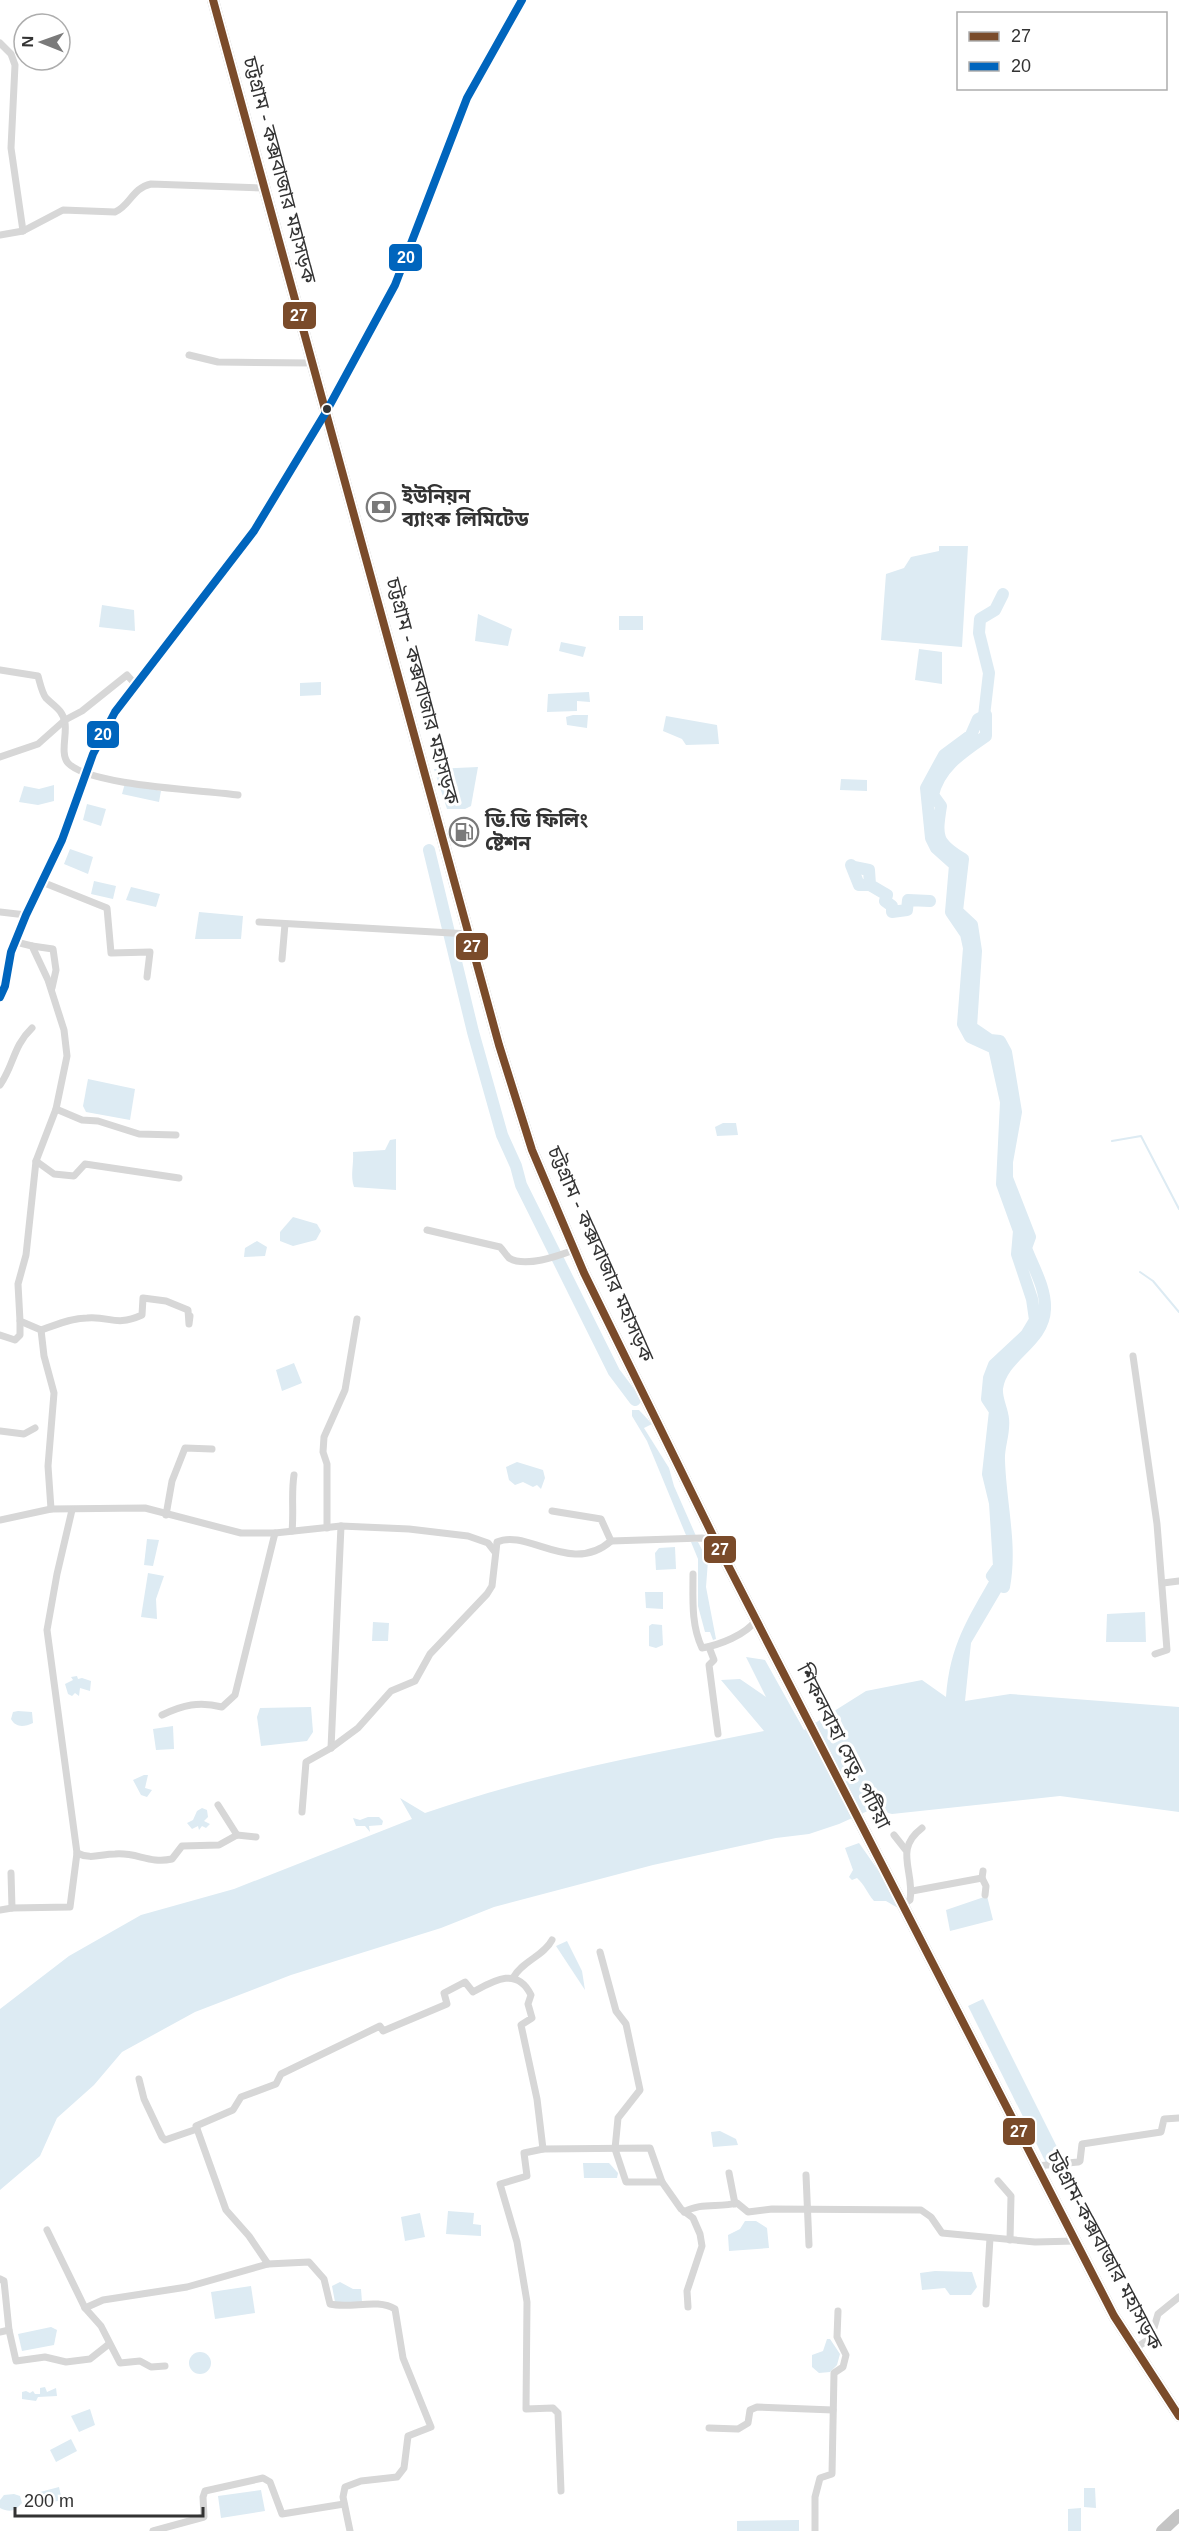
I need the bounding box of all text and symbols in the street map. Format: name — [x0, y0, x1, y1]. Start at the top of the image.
north arrow — [12, 12, 72, 72]
legend — [957, 12, 1167, 90]
text: 27 — [1011, 26, 1031, 46]
text: N — [19, 36, 36, 48]
street label: চট্টগ্রাম - কক্সবাজার মহাসড়ক — [239, 53, 322, 286]
text: 20 — [1011, 56, 1031, 76]
line badge: 20 — [388, 243, 423, 272]
text: 20 — [397, 249, 415, 266]
line badge: 27 — [282, 301, 317, 330]
text: 27 — [290, 307, 308, 324]
unlabelled marker — [321, 403, 333, 415]
place label: ইউনিয়ন ব্যাংক লিমিটেড — [401, 484, 529, 530]
bank icon: ইউনিয়ন ব্যাংক লিমিটেড — [365, 491, 397, 523]
street label: চট্টগ্রাম - কক্সবাজার মহাসড়ক — [382, 574, 465, 807]
line badge: 20 — [86, 720, 120, 749]
text: 20 — [94, 726, 112, 743]
place label: ডি.ডি ফিলিং ষ্টেশন — [484, 808, 588, 854]
fuel station icon: ডি.ডি ফিলিং ষ্টেশন — [448, 816, 480, 848]
line badge: 27 — [455, 932, 489, 961]
text: 27 — [463, 938, 481, 955]
street label: চট্টগ্রাম - কক্সবাজার মহাসড়ক — [543, 1142, 660, 1366]
line badge: 27 — [703, 1535, 737, 1564]
text: 27 — [711, 1541, 729, 1558]
street label: শিকলবাহা সেতু, পটিয়া — [791, 1659, 896, 1833]
line badge: 27 — [1002, 2117, 1036, 2146]
text: 27 — [1010, 2123, 1028, 2140]
street label: চট্টগ্রাম-কক্সবাজার মহাসড়ক — [1043, 2145, 1168, 2354]
scale bar — [15, 2480, 202, 2518]
text: 200 m — [24, 2491, 74, 2511]

